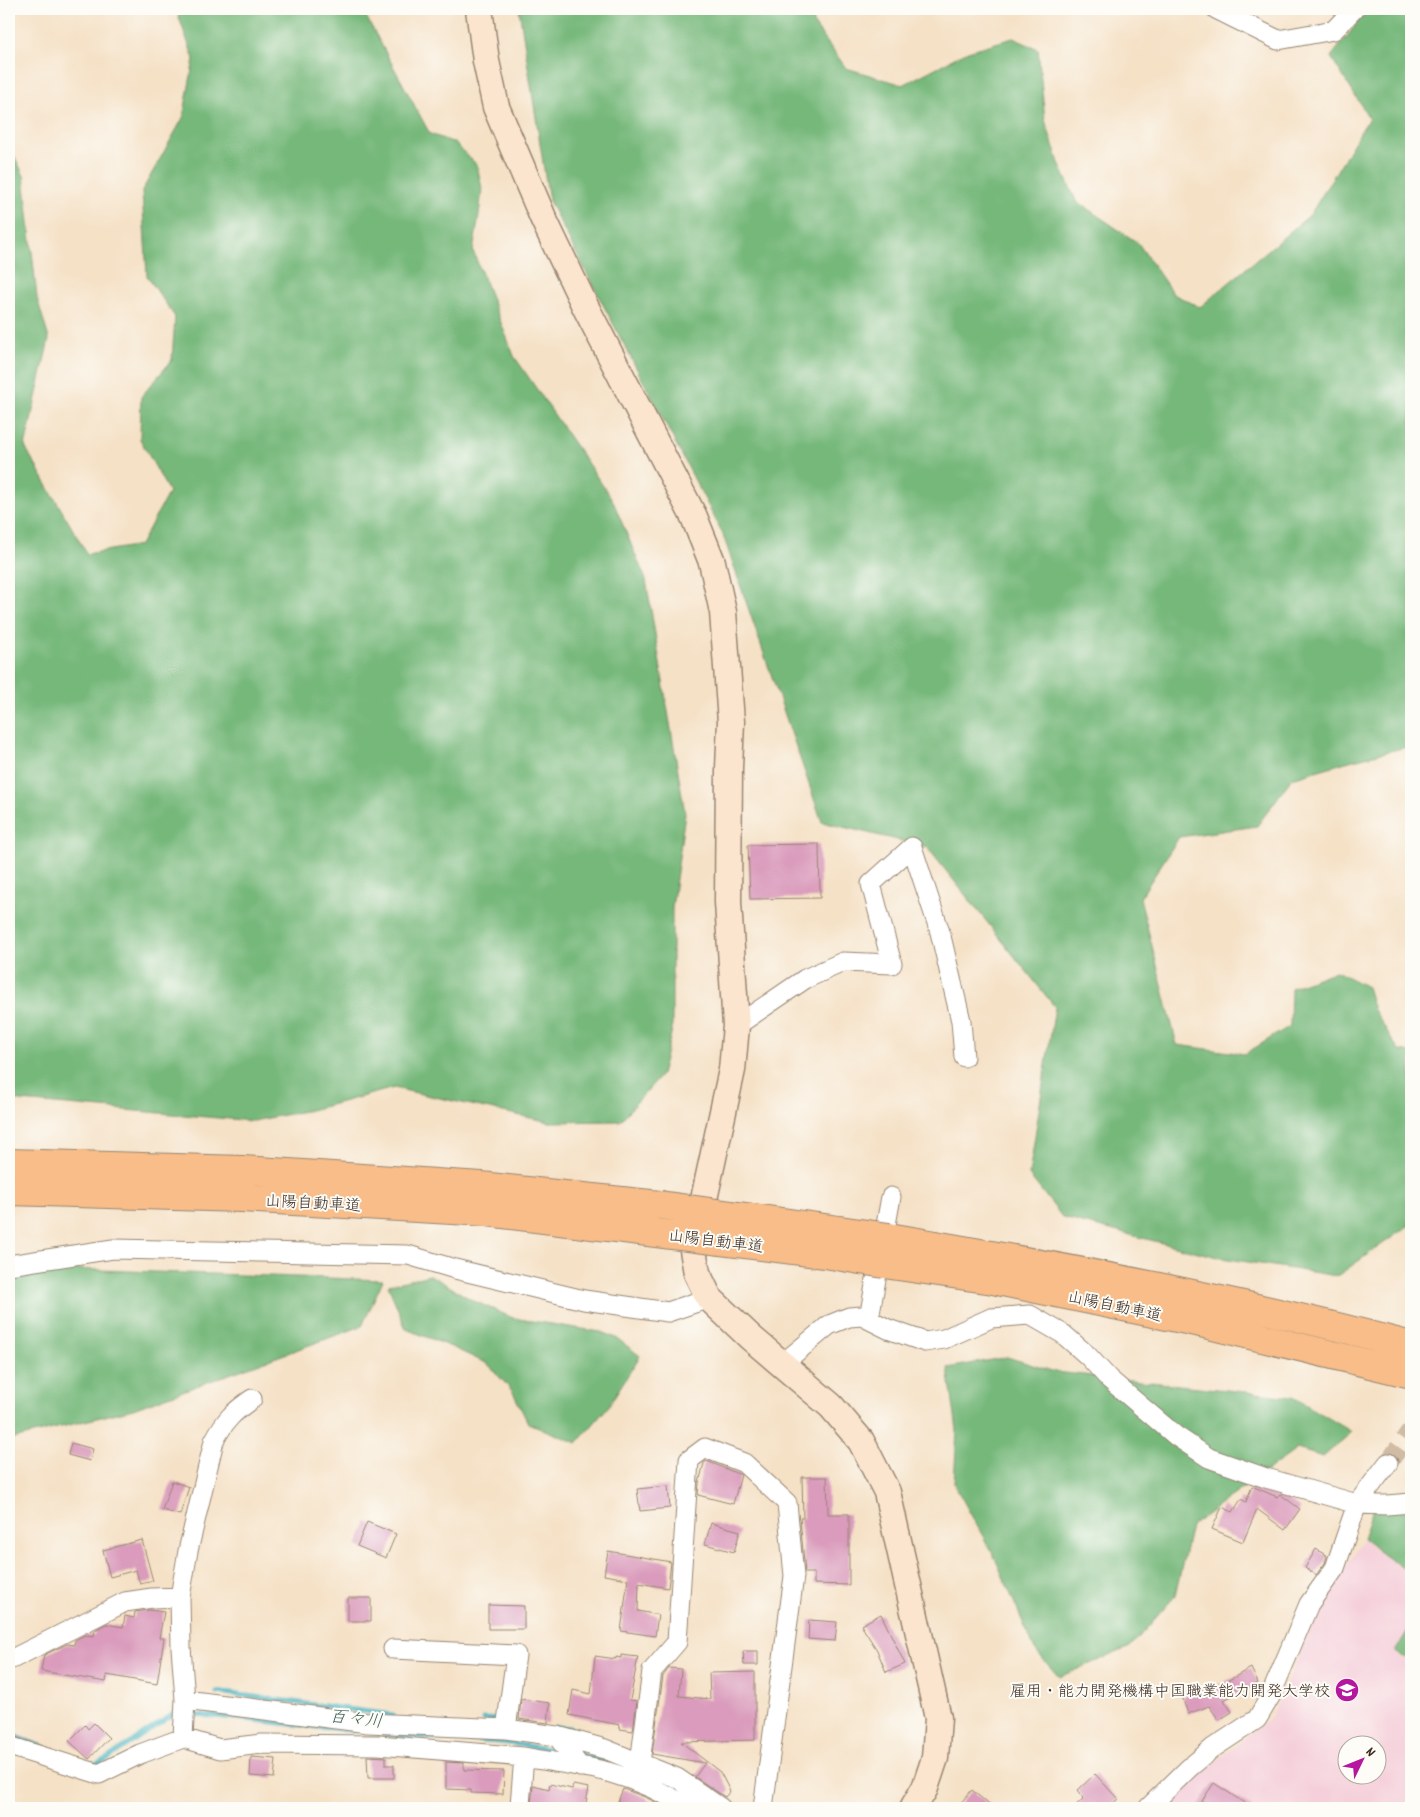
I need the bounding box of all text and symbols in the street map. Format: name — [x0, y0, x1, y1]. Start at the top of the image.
street label: 山陽自動車道 — [264, 1190, 361, 1218]
street label: 山陽自動車道 — [667, 1225, 765, 1260]
street label: 山陽自動車道 — [1065, 1286, 1164, 1329]
school or university icon: 雇用・能力開発機構中国職業能力開発大学校 — [1334, 1677, 1360, 1703]
place label: 雇用・能力開発機構中国職業能力開発大学校 — [1010, 1681, 1330, 1704]
water label: 百々川 — [328, 1705, 384, 1736]
north arrow — [1338, 1734, 1388, 1784]
text: N — [1360, 1743, 1380, 1762]

